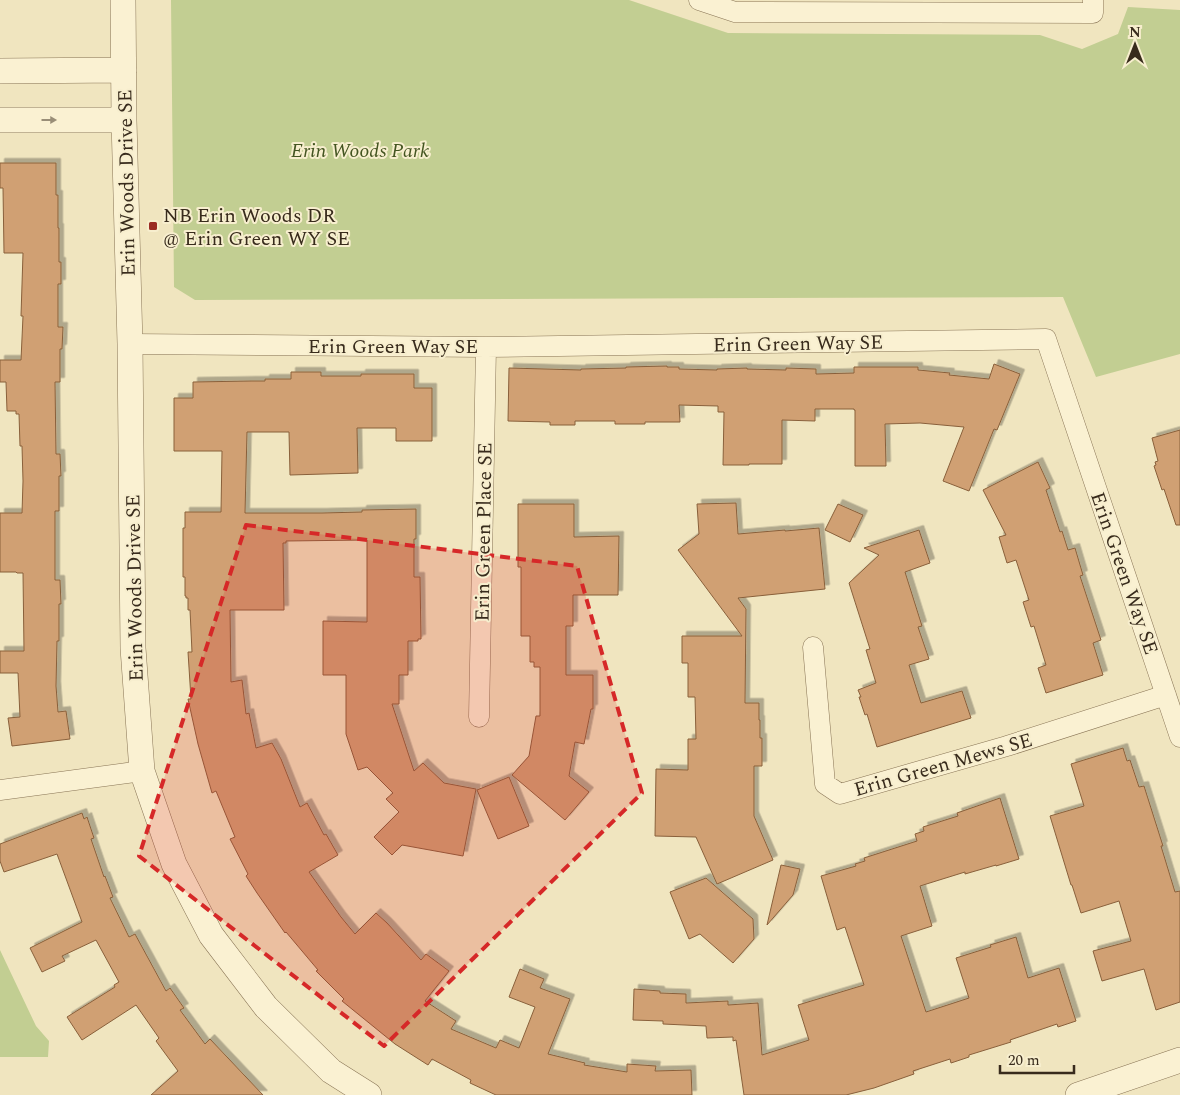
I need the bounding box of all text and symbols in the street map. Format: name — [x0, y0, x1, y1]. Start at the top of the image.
north arrow — [1110, 20, 1160, 70]
text: N — [1129, 22, 1141, 43]
street label: Erin Woods Drive SE — [110, 89, 144, 277]
one-way arrow — [41, 116, 57, 124]
park label: Erin Woods Park — [291, 136, 430, 166]
place label: NB Erin Woods DR @ Erin Green WY SE — [163, 201, 350, 254]
marker: NB Erin Woods DR @ Erin Green WY SE — [147, 220, 159, 232]
street label: Erin Green Way SE — [713, 328, 883, 360]
street label: Erin Green Way SE — [308, 332, 478, 362]
street label: Erin Green Place SE — [467, 442, 501, 622]
street label: Erin Green Way SE — [1082, 488, 1166, 659]
street label: Erin Woods Drive SE — [118, 494, 152, 682]
street label: Erin Green Mews SE — [851, 725, 1036, 805]
scale bar — [1000, 1042, 1074, 1074]
text: 20 m — [1008, 1049, 1040, 1072]

